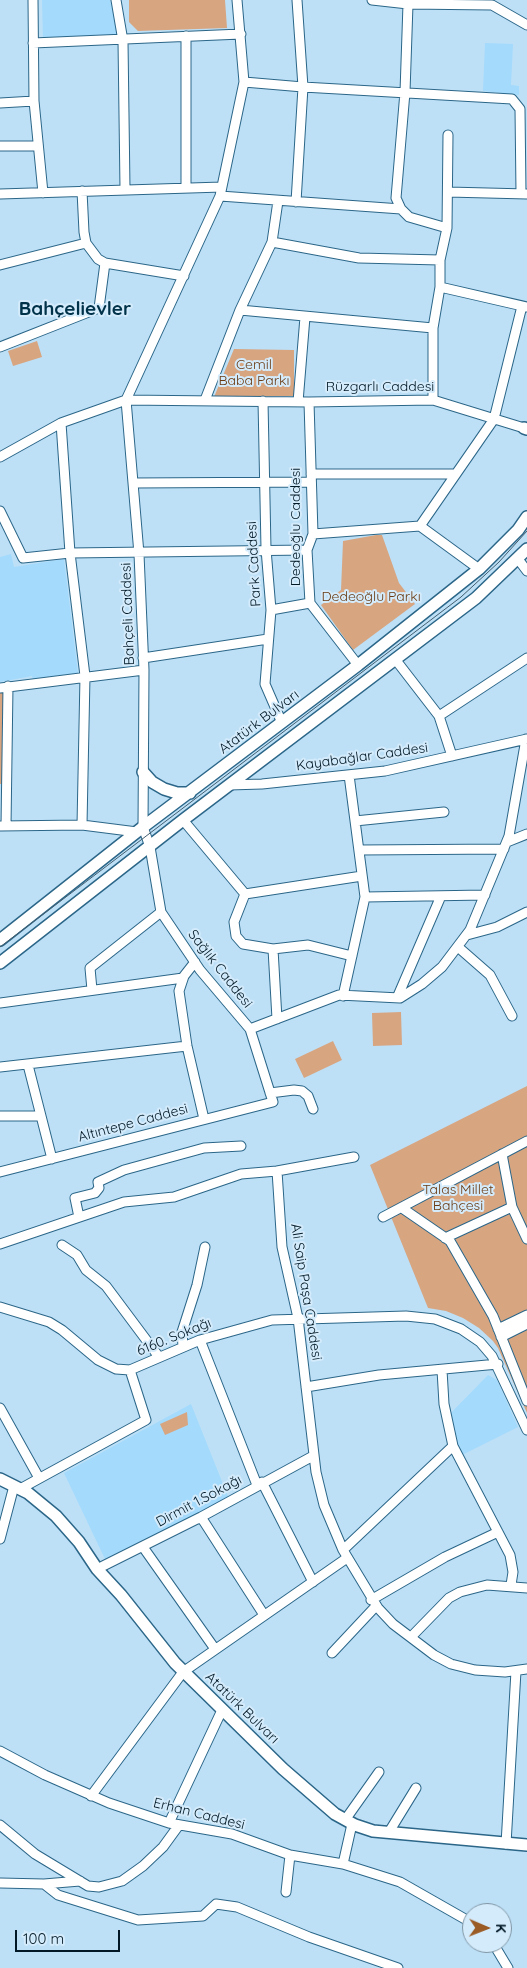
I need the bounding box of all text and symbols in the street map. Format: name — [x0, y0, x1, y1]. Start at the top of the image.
district label: Bahçelievler — [19, 298, 131, 320]
park label: Cemil Baba Parkı — [218, 357, 290, 390]
street label: Rüzgarlı Caddesi — [326, 379, 434, 395]
street label: Dedeoğlu Caddesi — [288, 468, 304, 586]
street label: Park Caddesi — [243, 521, 265, 607]
street label: Bahçeli Caddesi — [118, 562, 138, 666]
park label: Dedeoğlu Parkı — [321, 589, 421, 605]
street label: Atatürk Bulvarı — [216, 686, 302, 758]
street label: Kayabağlar Caddesi — [295, 739, 429, 775]
street label: Sağlık Caddesi — [184, 927, 256, 1011]
street label: Altıntepe Caddesi — [76, 1100, 190, 1146]
park label: Talas Millet Bahçesi — [422, 1182, 494, 1214]
street label: Ali Saip Paşa Caddesi — [287, 1222, 325, 1362]
street label: 6160. Sokağı — [134, 1314, 214, 1360]
street label: Dirmit 1.Sokağı — [153, 1471, 245, 1531]
street label: Atatürk Bulvarı — [202, 1669, 282, 1747]
street label: Erhan Caddesi — [151, 1795, 247, 1833]
north arrow — [462, 1903, 512, 1953]
scale bar — [18, 1920, 122, 1952]
text: K — [492, 1923, 510, 1933]
text: 100 m — [23, 1929, 64, 1948]

